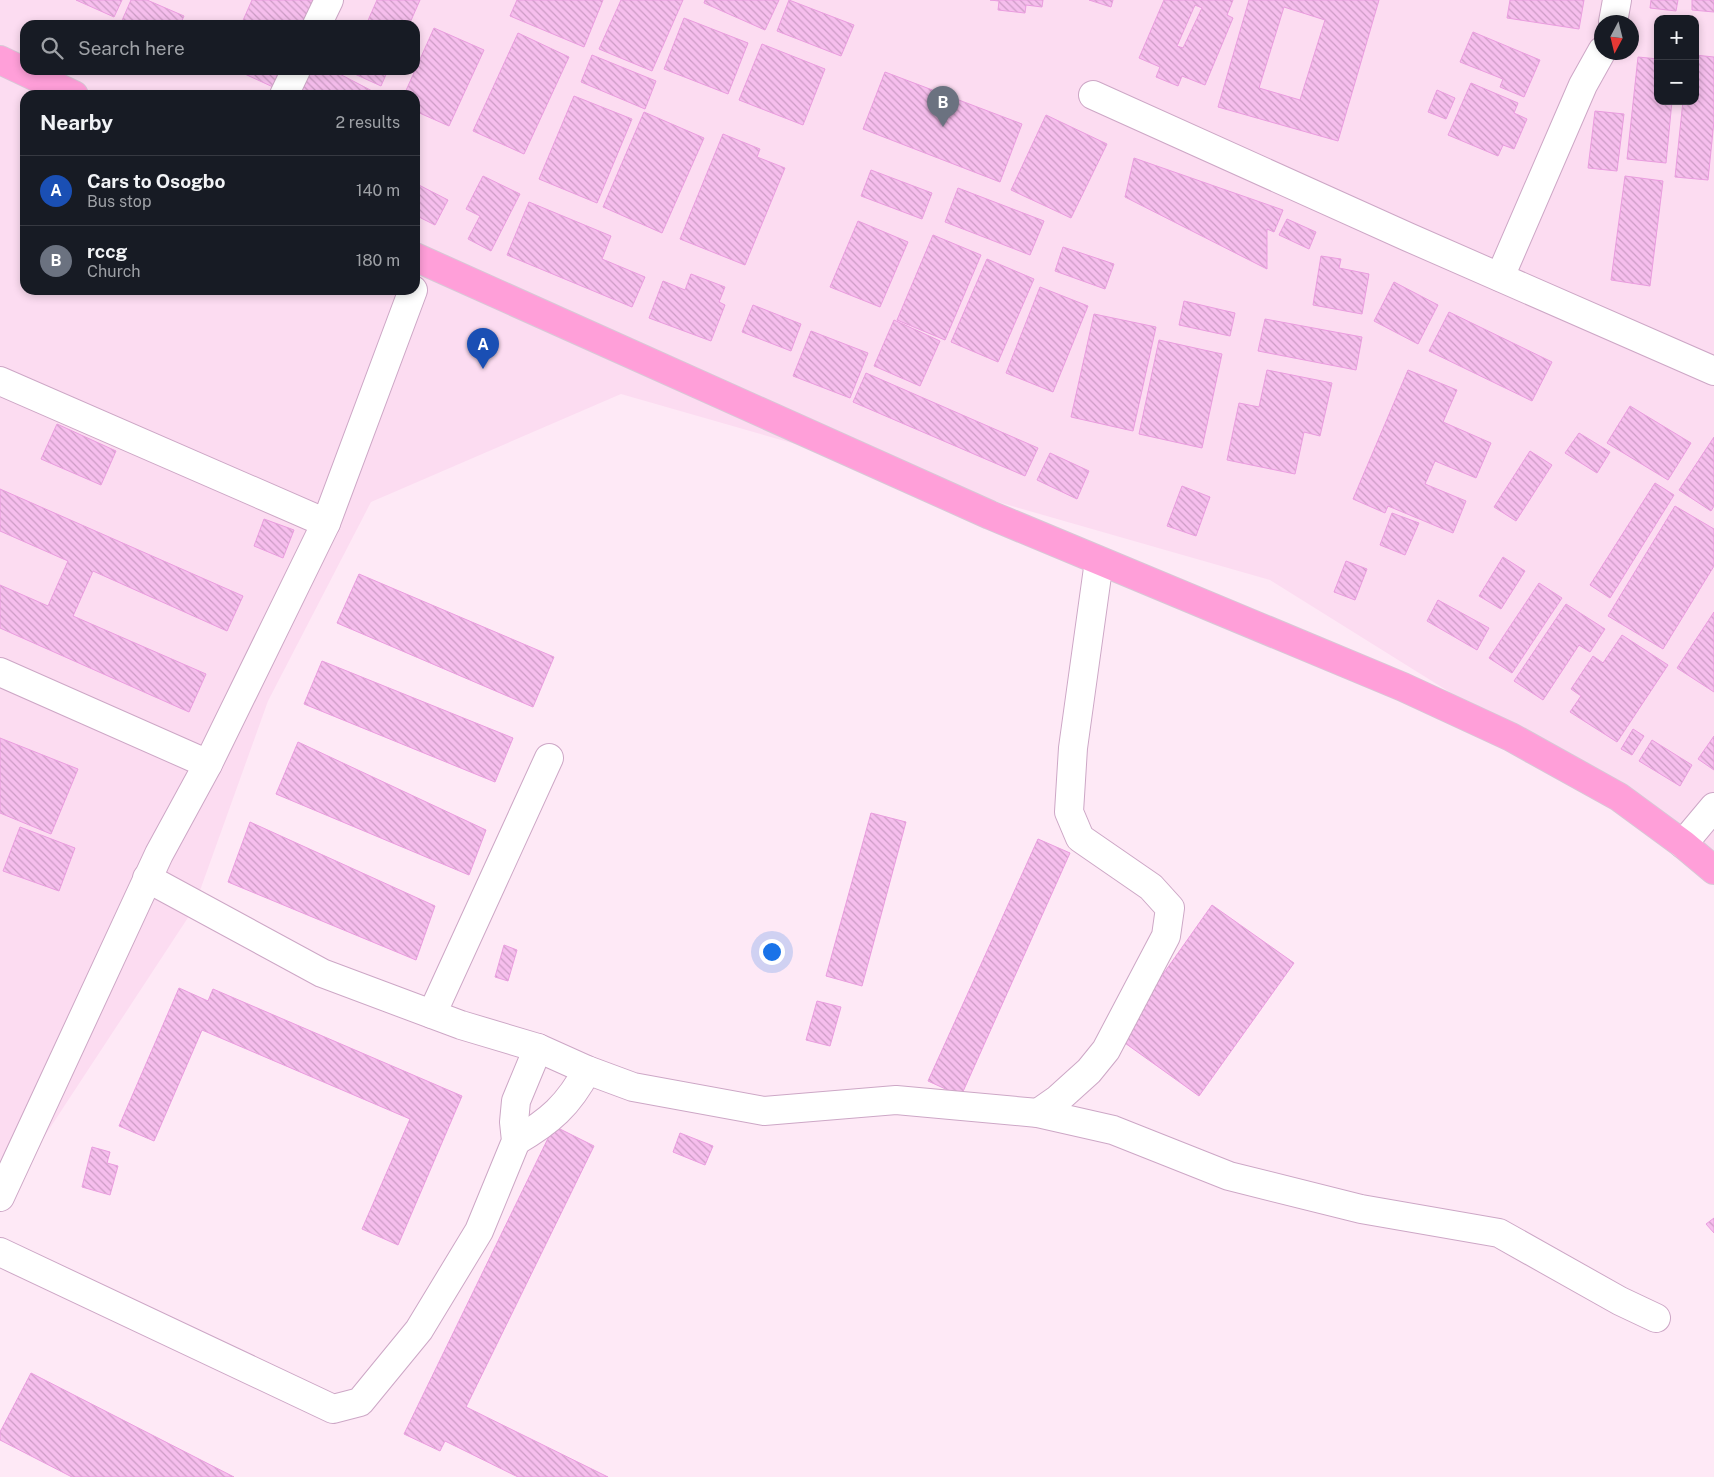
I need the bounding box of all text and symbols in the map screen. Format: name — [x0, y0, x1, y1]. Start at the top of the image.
north arrow — [1594, 15, 1639, 60]
map controls — [1654, 15, 1699, 105]
button: + — [1654, 15, 1699, 60]
search box — [20, 20, 420, 75]
icon: search — [38, 34, 66, 62]
text: Search here — [78, 37, 185, 59]
button: − — [1654, 60, 1699, 105]
pin: B — [927, 86, 959, 127]
text: Nearby — [40, 110, 113, 135]
text: 2 results — [335, 113, 400, 132]
text: Cars to Osogbo — [87, 170, 225, 192]
text: A — [50, 181, 62, 200]
text: 140 m — [356, 181, 400, 200]
text: Bus stop — [87, 192, 151, 211]
text: rccg — [87, 240, 127, 262]
text: B — [51, 251, 61, 270]
text: 180 m — [356, 251, 400, 270]
text: Church — [87, 262, 141, 281]
pin: A — [467, 328, 499, 369]
your location — [759, 939, 785, 965]

